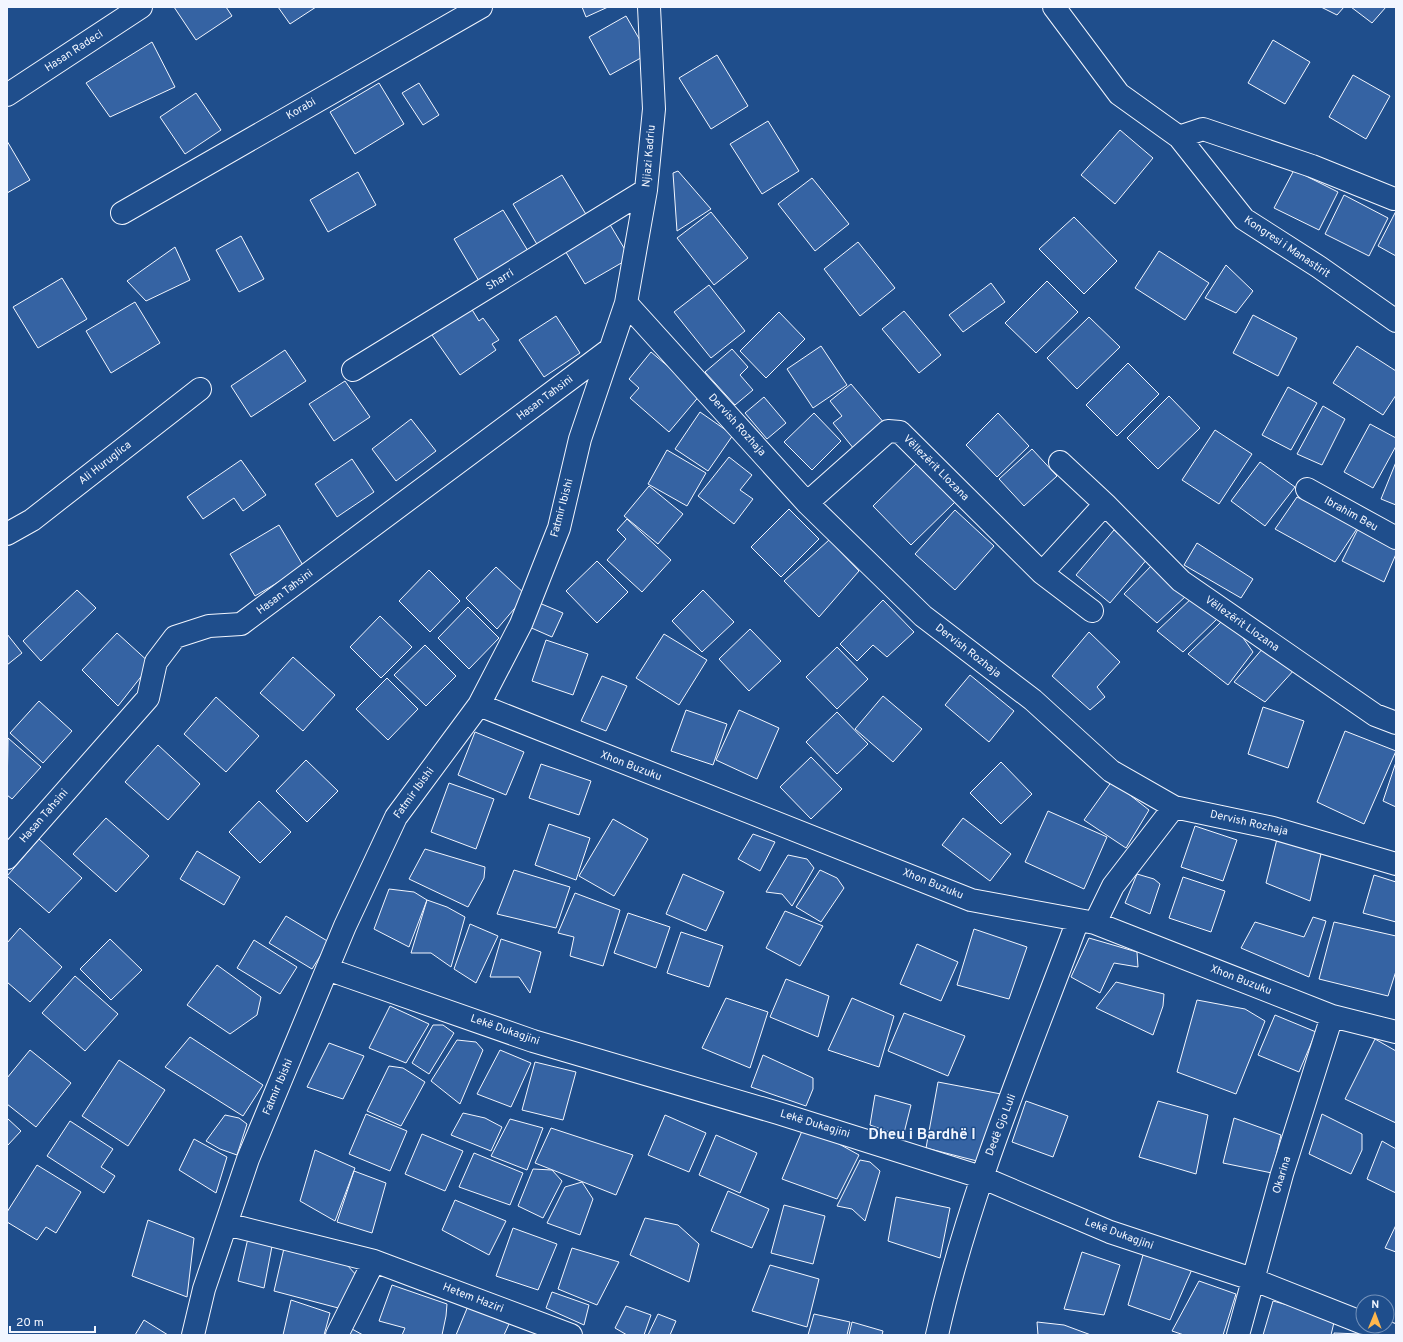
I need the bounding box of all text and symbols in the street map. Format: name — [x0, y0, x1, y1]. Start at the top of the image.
street label: Hasan Radeci — [42, 27, 106, 75]
street label: Korabi — [284, 95, 318, 123]
street label: Njiazi Kadriu — [639, 124, 659, 188]
street label: Kongresi i Manastirit — [1241, 213, 1333, 281]
street label: Sharri — [484, 266, 516, 294]
street label: Hasan Tahsini — [514, 372, 576, 424]
street label: Dervish Rozhaja — [705, 391, 769, 459]
street label: Vëllezërit Llozana — [900, 432, 972, 504]
street label: Ali Huruglica — [76, 438, 134, 488]
street label: Fatmir Ibishi — [547, 477, 577, 539]
street label: Ibrahim Beu — [1322, 493, 1380, 535]
street label: Hasan Tahsini — [254, 566, 316, 618]
street label: Vëllezërit Llozana — [1202, 593, 1282, 655]
street label: Dervish Rozhaja — [932, 621, 1004, 681]
street label: Xhon Buzuku — [598, 748, 664, 784]
street label: Fatmir Ibishi — [391, 765, 437, 821]
street label: Hasan Tahsini — [17, 786, 71, 846]
street label: Dervish Rozhaja — [1209, 807, 1290, 839]
street label: Xhon Buzuku — [900, 865, 966, 903]
street label: Xhon Buzuku — [1208, 962, 1274, 998]
street label: Lekë Dukagjini — [468, 1012, 542, 1048]
street label: Fatmir Ibishi — [260, 1057, 296, 1117]
street label: Dedë Gjo Luli — [983, 1092, 1019, 1158]
street label: Lekë Dukagjini — [778, 1107, 852, 1141]
district label: Dheu i Bardhë I — [868, 1126, 976, 1145]
street label: Okarina — [1270, 1154, 1294, 1195]
street label: Lekë Dukagjini — [1083, 1215, 1155, 1253]
street label: Hetem Haziri — [441, 1280, 505, 1316]
north arrow — [1355, 1294, 1395, 1334]
text: N — [1371, 1298, 1379, 1312]
scale bar — [10, 1308, 95, 1334]
text: 20 m — [16, 1315, 44, 1331]

